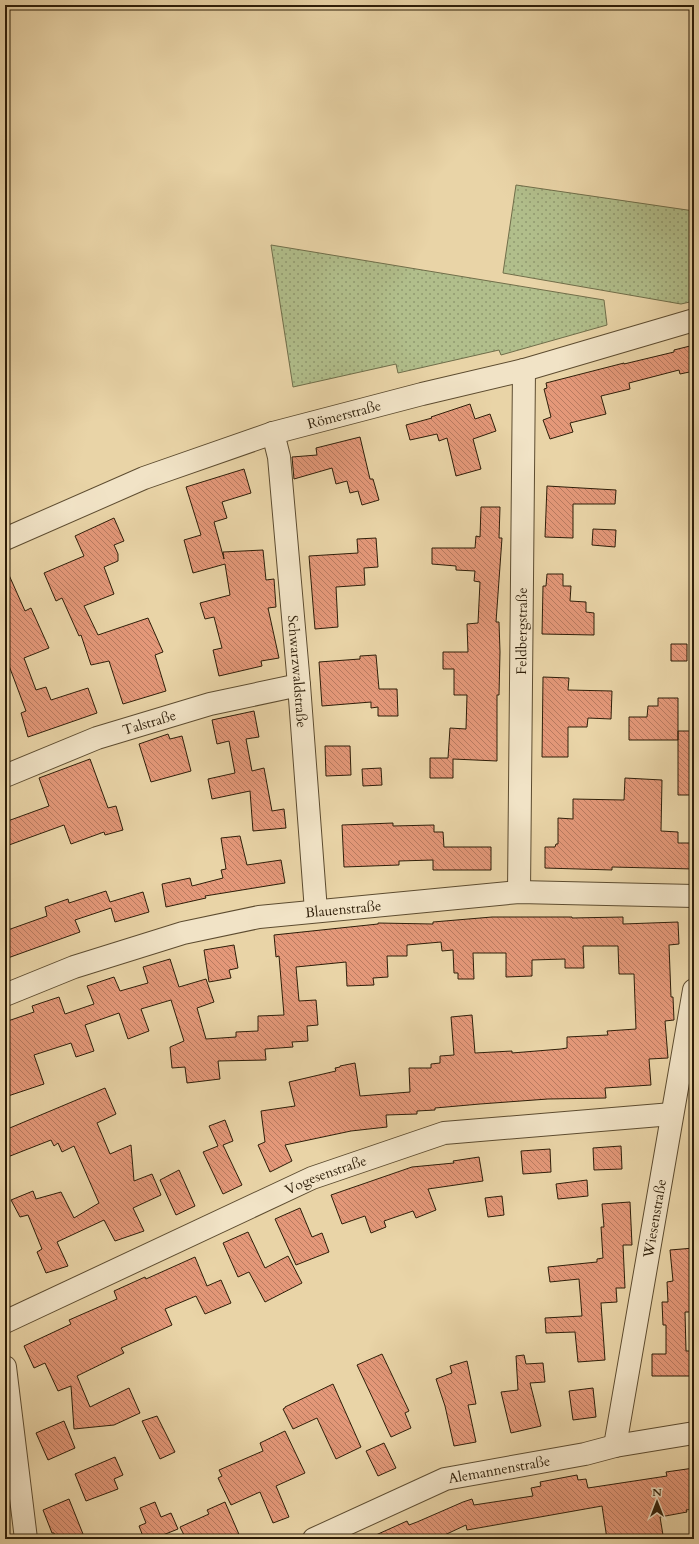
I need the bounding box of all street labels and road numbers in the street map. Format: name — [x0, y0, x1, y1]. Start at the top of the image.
street label: Römerstraße — [305, 396, 383, 434]
street label: Feldbergstraße — [512, 587, 532, 675]
street label: Schwarzwaldstraße — [283, 614, 311, 729]
street label: Talstraße — [120, 706, 178, 740]
street label: Blauenstraße — [305, 896, 382, 922]
street label: Vogesenstraße — [282, 1151, 369, 1199]
street label: Wiesenstraße — [639, 1178, 671, 1260]
street label: Alemannenstraße — [447, 1451, 552, 1488]

